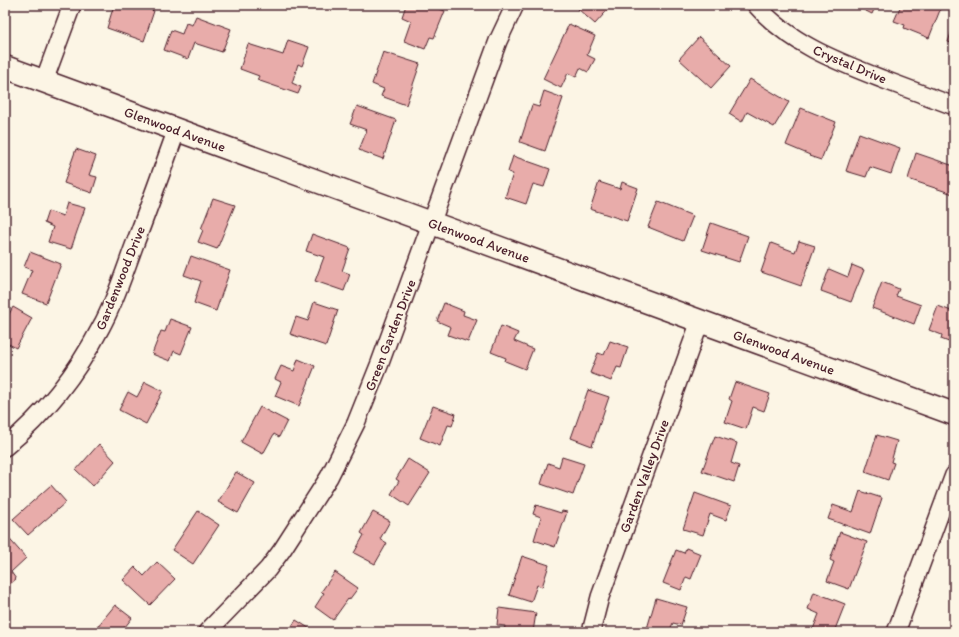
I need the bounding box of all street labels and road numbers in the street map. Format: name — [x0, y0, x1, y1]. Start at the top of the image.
street label: Crystal Drive — [810, 41, 890, 88]
street label: Glenwood Avenue — [122, 103, 228, 156]
street label: Glenwood Avenue — [426, 214, 532, 267]
street label: Gardenwood Drive — [92, 223, 149, 333]
street label: Green Garden Drive — [361, 277, 420, 393]
street label: Glenwood Avenue — [731, 326, 837, 379]
street label: Garden Valley Drive — [616, 417, 673, 535]

